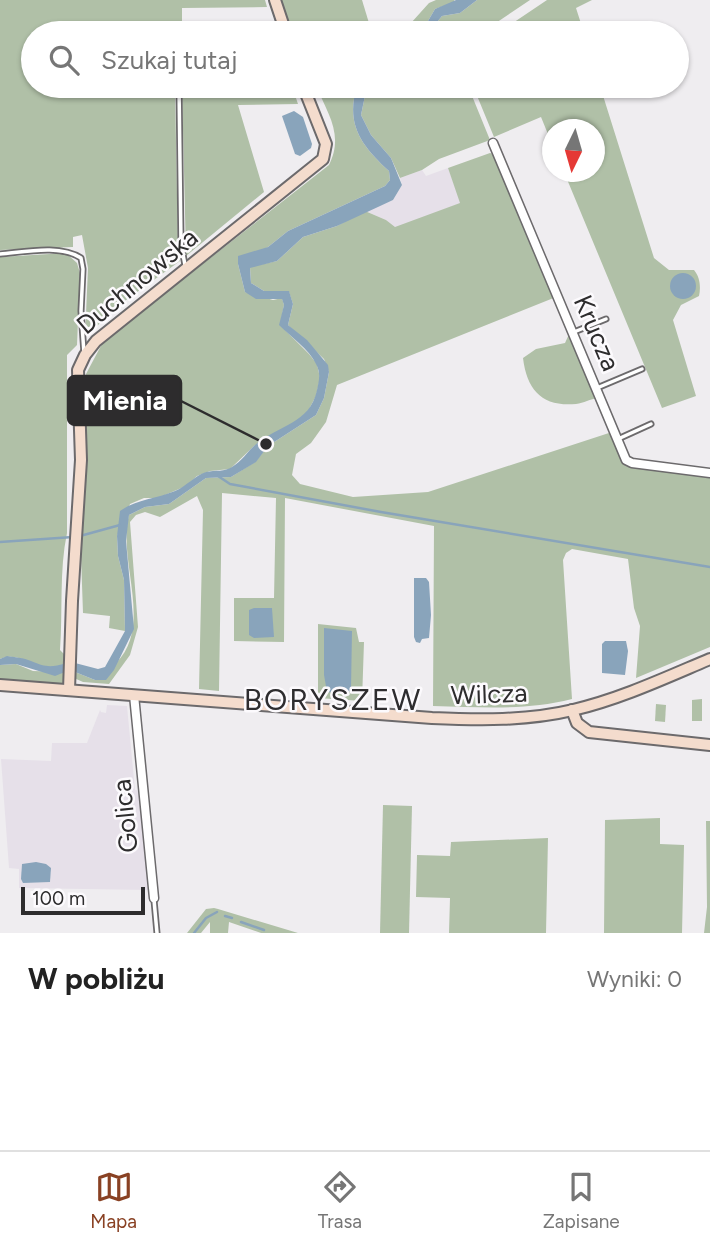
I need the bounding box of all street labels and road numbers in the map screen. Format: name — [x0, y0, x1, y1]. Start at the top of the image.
street label: Duchnowska — [70, 221, 204, 341]
street label: Krucza — [567, 290, 627, 376]
street label: Wilcza — [450, 677, 528, 711]
street label: Golica — [105, 778, 145, 854]

